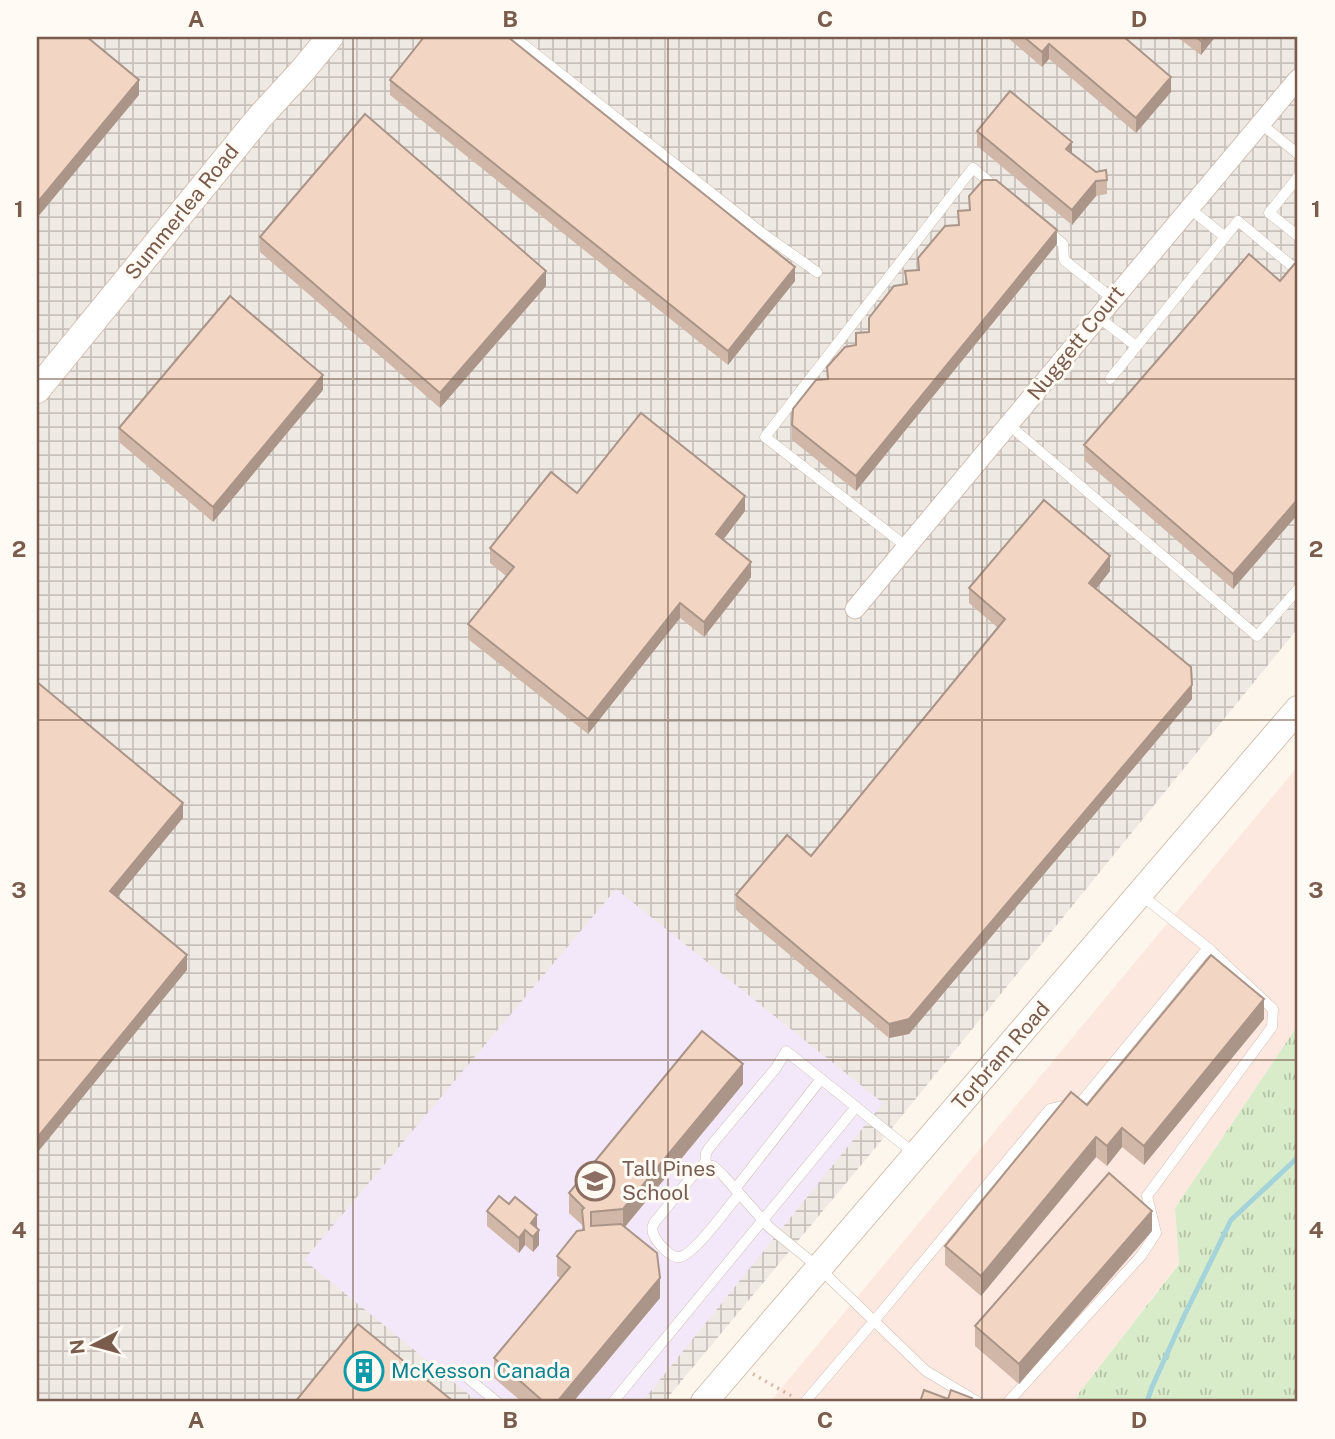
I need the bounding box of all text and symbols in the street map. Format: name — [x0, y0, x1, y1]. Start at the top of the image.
text: A — [188, 5, 205, 32]
text: B — [502, 5, 518, 32]
text: C — [817, 5, 833, 32]
text: D — [1131, 5, 1147, 32]
street label: Summerlea Road — [119, 139, 244, 284]
text: 1 — [14, 195, 24, 222]
text: 1 — [1311, 195, 1321, 222]
street label: Nuggett Court — [1022, 280, 1129, 405]
text: 2 — [12, 535, 26, 562]
text: 2 — [1309, 535, 1323, 562]
text: 3 — [11, 876, 27, 903]
text: 3 — [1308, 876, 1324, 903]
street label: Torbram Road — [947, 996, 1055, 1115]
place label: Tall Pines School — [622, 1156, 716, 1205]
school or university icon: Tall Pines School — [574, 1160, 616, 1202]
text: 4 — [11, 1216, 27, 1243]
text: 4 — [1308, 1216, 1324, 1243]
north arrow — [60, 1310, 130, 1380]
text: N — [65, 1338, 89, 1355]
building icon: McKesson Canada — [343, 1350, 385, 1392]
place label: McKesson Canada — [391, 1358, 570, 1383]
text: A — [188, 1406, 205, 1433]
text: B — [502, 1406, 518, 1433]
text: C — [817, 1406, 833, 1433]
text: D — [1131, 1406, 1147, 1433]

